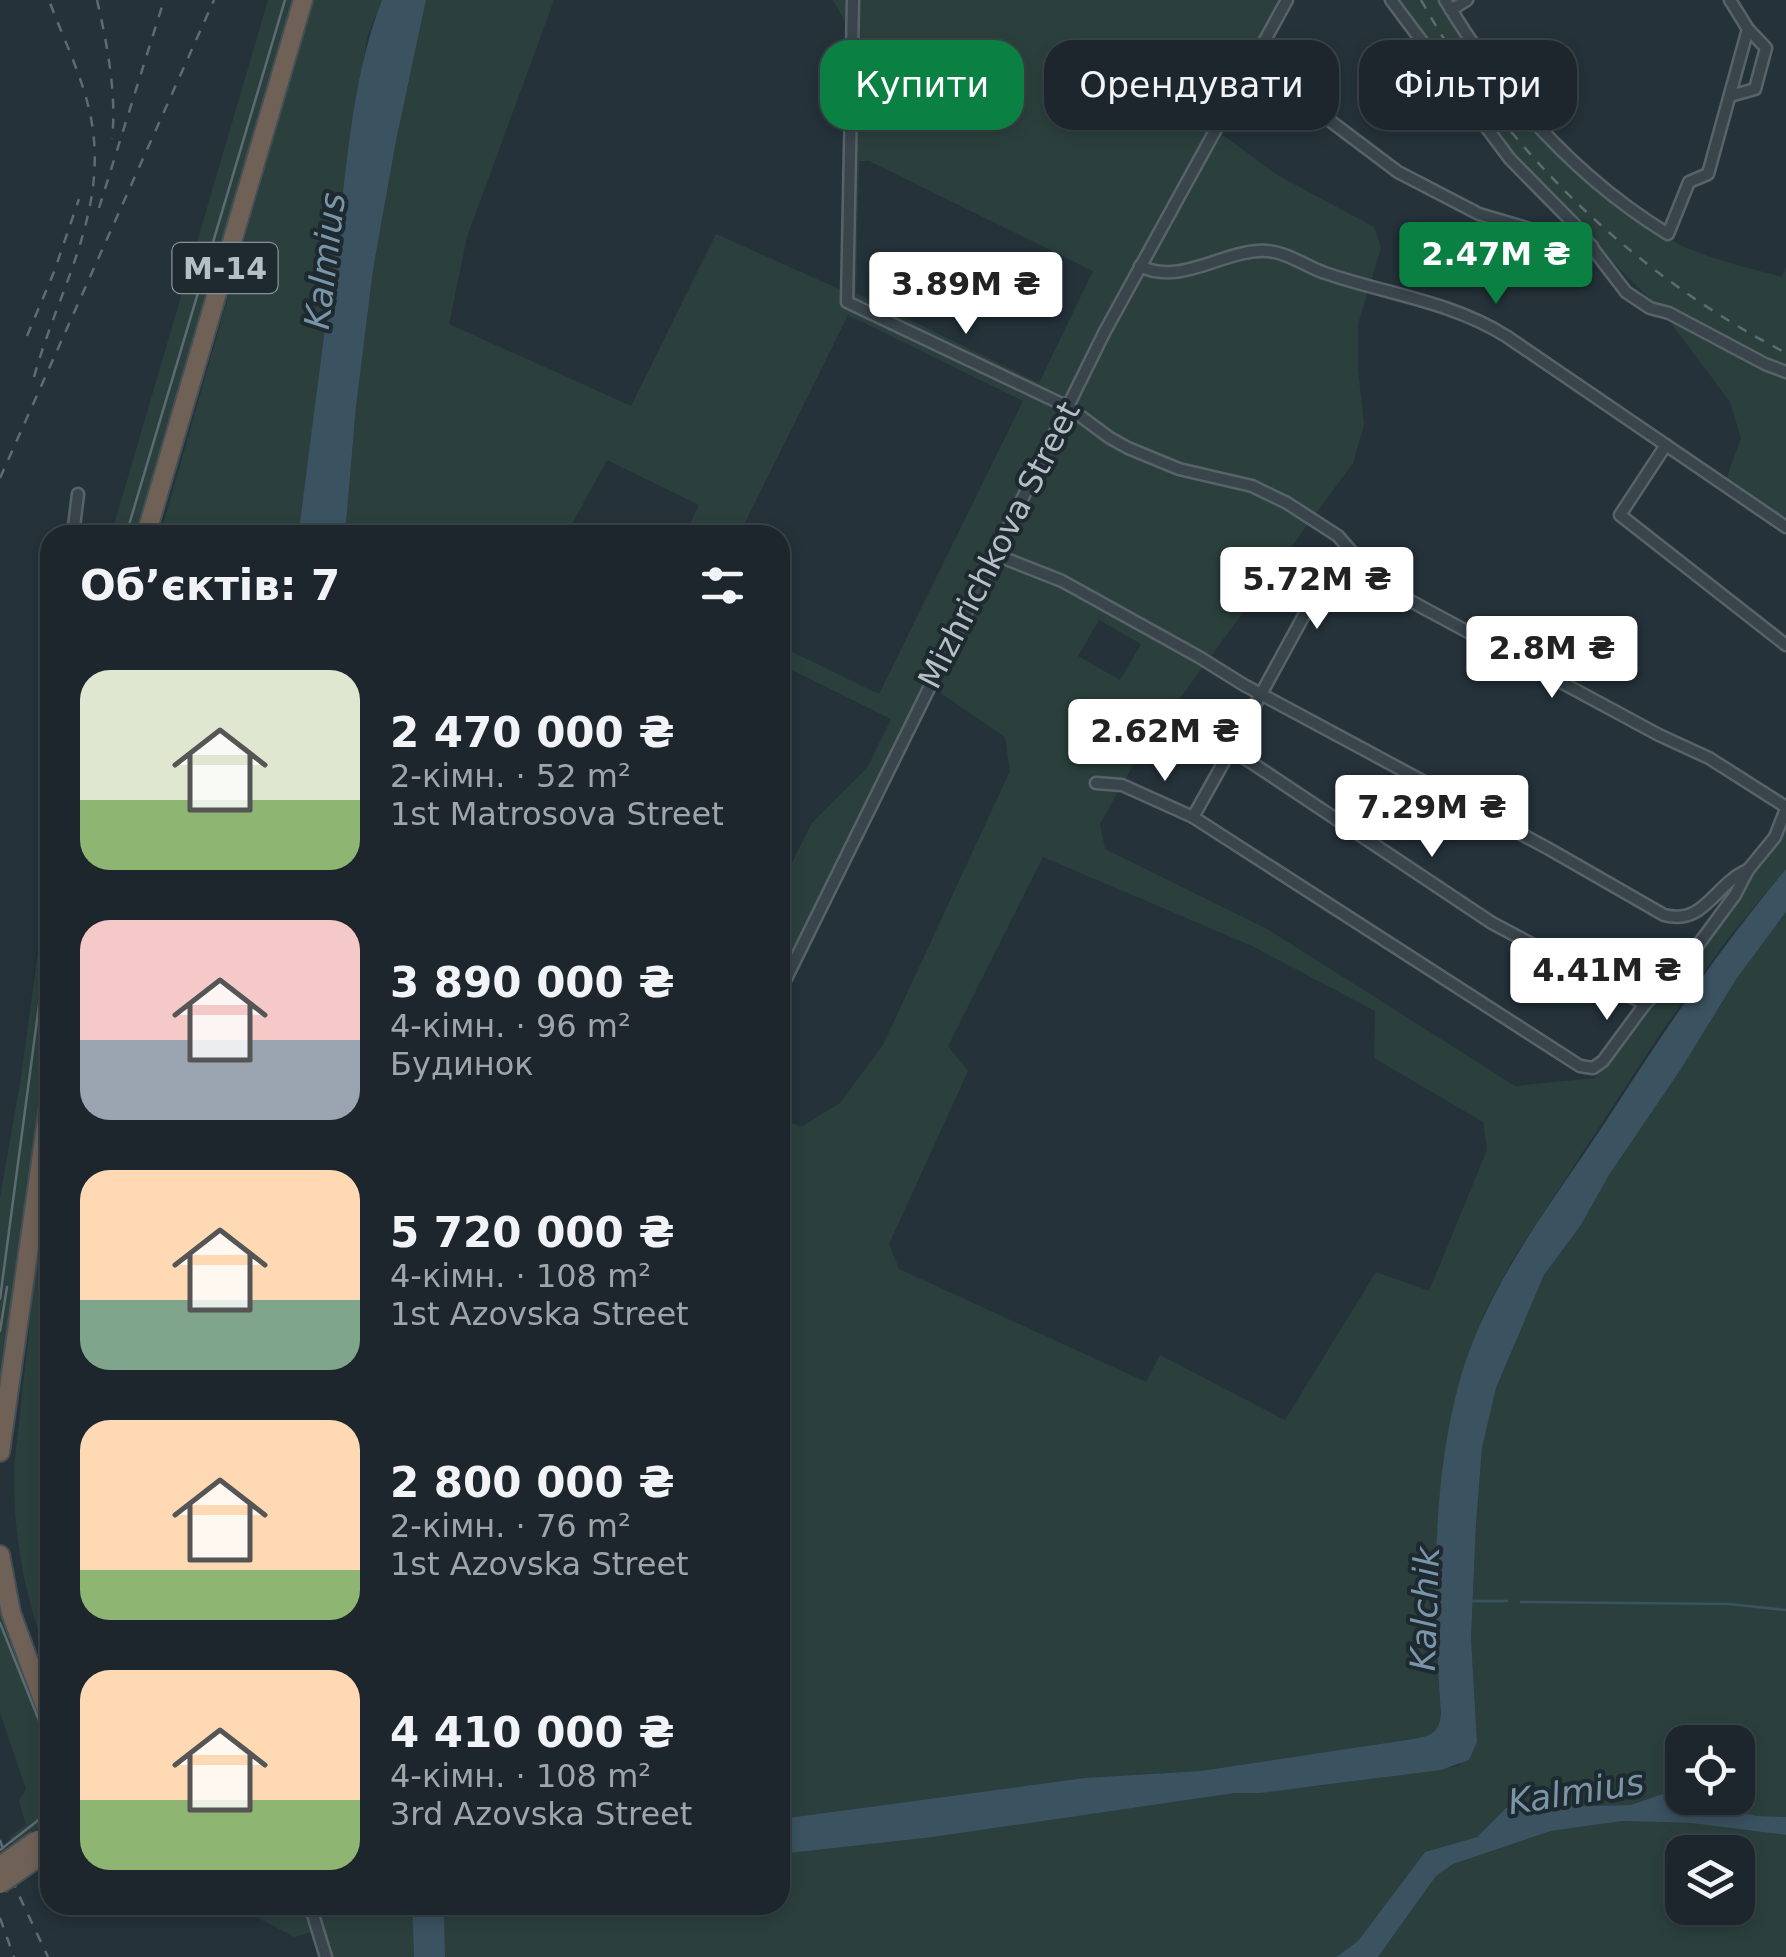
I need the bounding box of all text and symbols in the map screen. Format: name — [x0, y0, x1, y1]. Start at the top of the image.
chip: Купити — [820, 40, 1024, 130]
chip: Орендувати — [1044, 40, 1339, 130]
chip: Фільтри — [1359, 40, 1577, 130]
water label: Kalmius — [297, 191, 353, 331]
pin: 2.47M ₴ — [1404, 222, 1588, 307]
text: 2.47M ₴ — [1421, 235, 1571, 273]
road number: М-14 — [172, 243, 278, 293]
pin: 3.89M ₴ — [874, 252, 1058, 337]
text: 3.89M ₴ — [891, 265, 1041, 303]
street label: Mizhrichkova Street — [910, 395, 1088, 695]
pin: 5.72M ₴ — [1225, 547, 1409, 632]
icon: filters — [695, 558, 750, 613]
text: 5.72M ₴ — [1242, 560, 1392, 598]
text: Об’єктів: 7 — [80, 561, 340, 610]
pin: 2.8M ₴ — [1471, 616, 1633, 701]
text: 2.8M ₴ — [1488, 629, 1616, 667]
pin: 2.62M ₴ — [1073, 699, 1257, 784]
text: 2 470 000 ₴ — [390, 708, 675, 757]
icon: home — [160, 710, 280, 830]
text: 2.62M ₴ — [1090, 712, 1240, 750]
text: 2-кімн. · 52 m² — [390, 757, 631, 795]
pin: 7.29M ₴ — [1340, 775, 1524, 860]
text: 7.29M ₴ — [1357, 788, 1507, 826]
text: 1st Matrosova Street — [390, 795, 724, 833]
pin: 4.41M ₴ — [1515, 938, 1699, 1023]
text: 4.41M ₴ — [1532, 951, 1682, 989]
text: 3 890 000 ₴ — [390, 958, 675, 1007]
icon: home — [160, 960, 280, 1080]
text: 4-кімн. · 96 m² — [390, 1007, 631, 1045]
text: Будинок — [390, 1045, 534, 1083]
text: 5 720 000 ₴ — [390, 1208, 675, 1257]
icon: home — [160, 1210, 280, 1330]
text: 4-кімн. · 108 m² — [390, 1257, 651, 1295]
text: 1st Azovska Street — [390, 1295, 689, 1333]
text: 2 800 000 ₴ — [390, 1458, 675, 1507]
icon: home — [160, 1460, 280, 1580]
text: 2-кімн. · 76 m² — [390, 1507, 631, 1545]
water label: Kalchik — [1403, 1544, 1447, 1672]
text: 1st Azovska Street — [390, 1545, 689, 1583]
text: 4 410 000 ₴ — [390, 1708, 675, 1757]
icon: home — [160, 1710, 280, 1830]
map controls — [1665, 1725, 1755, 1925]
button: locate — [1665, 1725, 1755, 1815]
text: 4-кімн. · 108 m² — [390, 1757, 651, 1795]
water label: Kalmius — [1505, 1762, 1647, 1822]
text: 3rd Azovska Street — [390, 1795, 692, 1833]
button: layers — [1665, 1835, 1755, 1925]

